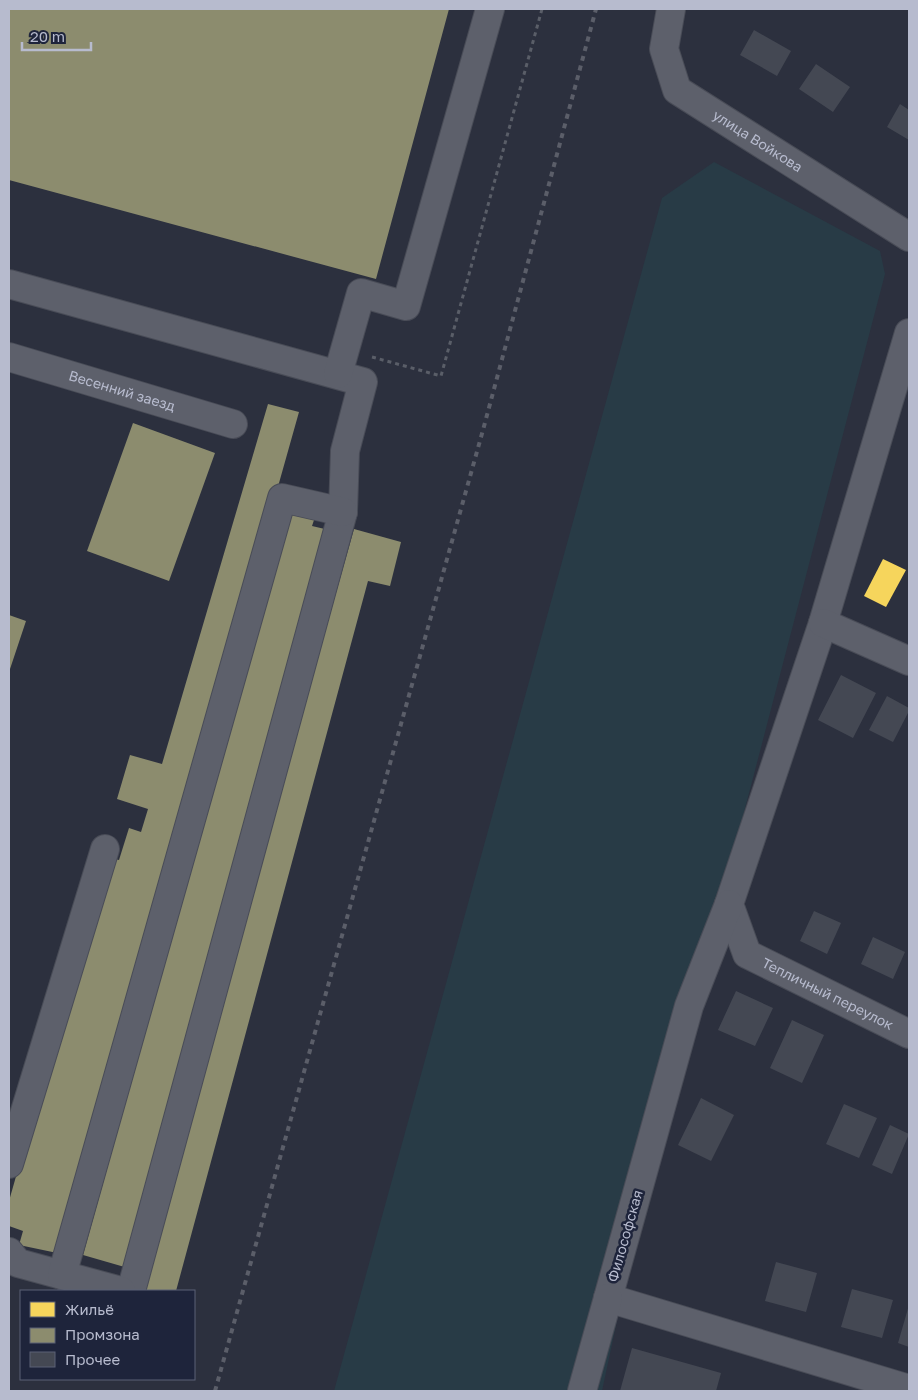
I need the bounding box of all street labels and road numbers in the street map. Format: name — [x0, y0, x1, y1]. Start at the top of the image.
street label: улица Войкова — [710, 106, 806, 175]
street label: Весенний заезд — [67, 366, 178, 414]
street label: Тепличный переулок — [759, 954, 897, 1033]
street label: Философская — [603, 1188, 646, 1284]

